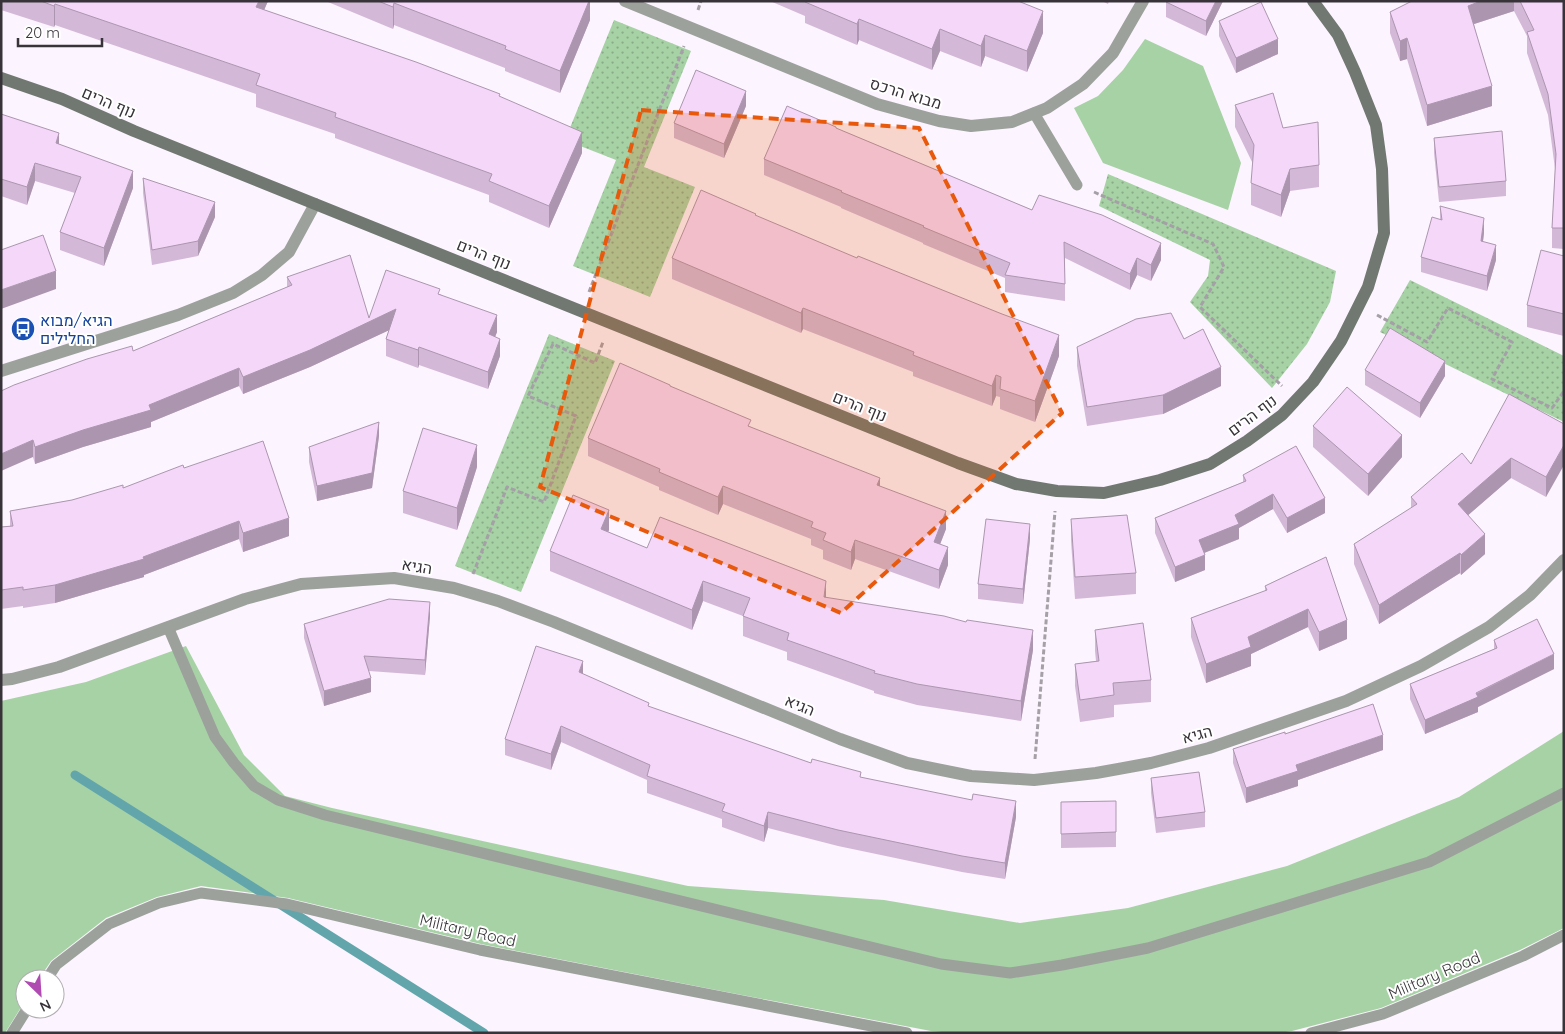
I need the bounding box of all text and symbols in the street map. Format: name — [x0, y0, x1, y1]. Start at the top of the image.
scale bar — [18, 15, 101, 47]
text: 20 m — [25, 23, 60, 42]
street label: מבוא הרכס — [868, 73, 944, 113]
street label: נוף הרים — [79, 82, 139, 122]
street label: נוף הרים — [454, 234, 514, 274]
place label: הגיא/מבוא החלילים — [40, 310, 113, 348]
bus stop icon: הגיא/מבוא החלילים — [10, 316, 36, 342]
street label: נוף הרים — [830, 386, 890, 426]
street label: נוף הרים — [1223, 390, 1281, 440]
street label: הגיא — [400, 554, 434, 578]
street label: הגיא — [782, 690, 818, 720]
street label: הגיא — [1180, 720, 1214, 748]
street label: Military Road — [418, 909, 518, 951]
street label: Military Road — [1385, 947, 1483, 1003]
north arrow — [15, 969, 65, 1019]
text: N — [37, 995, 54, 1016]

